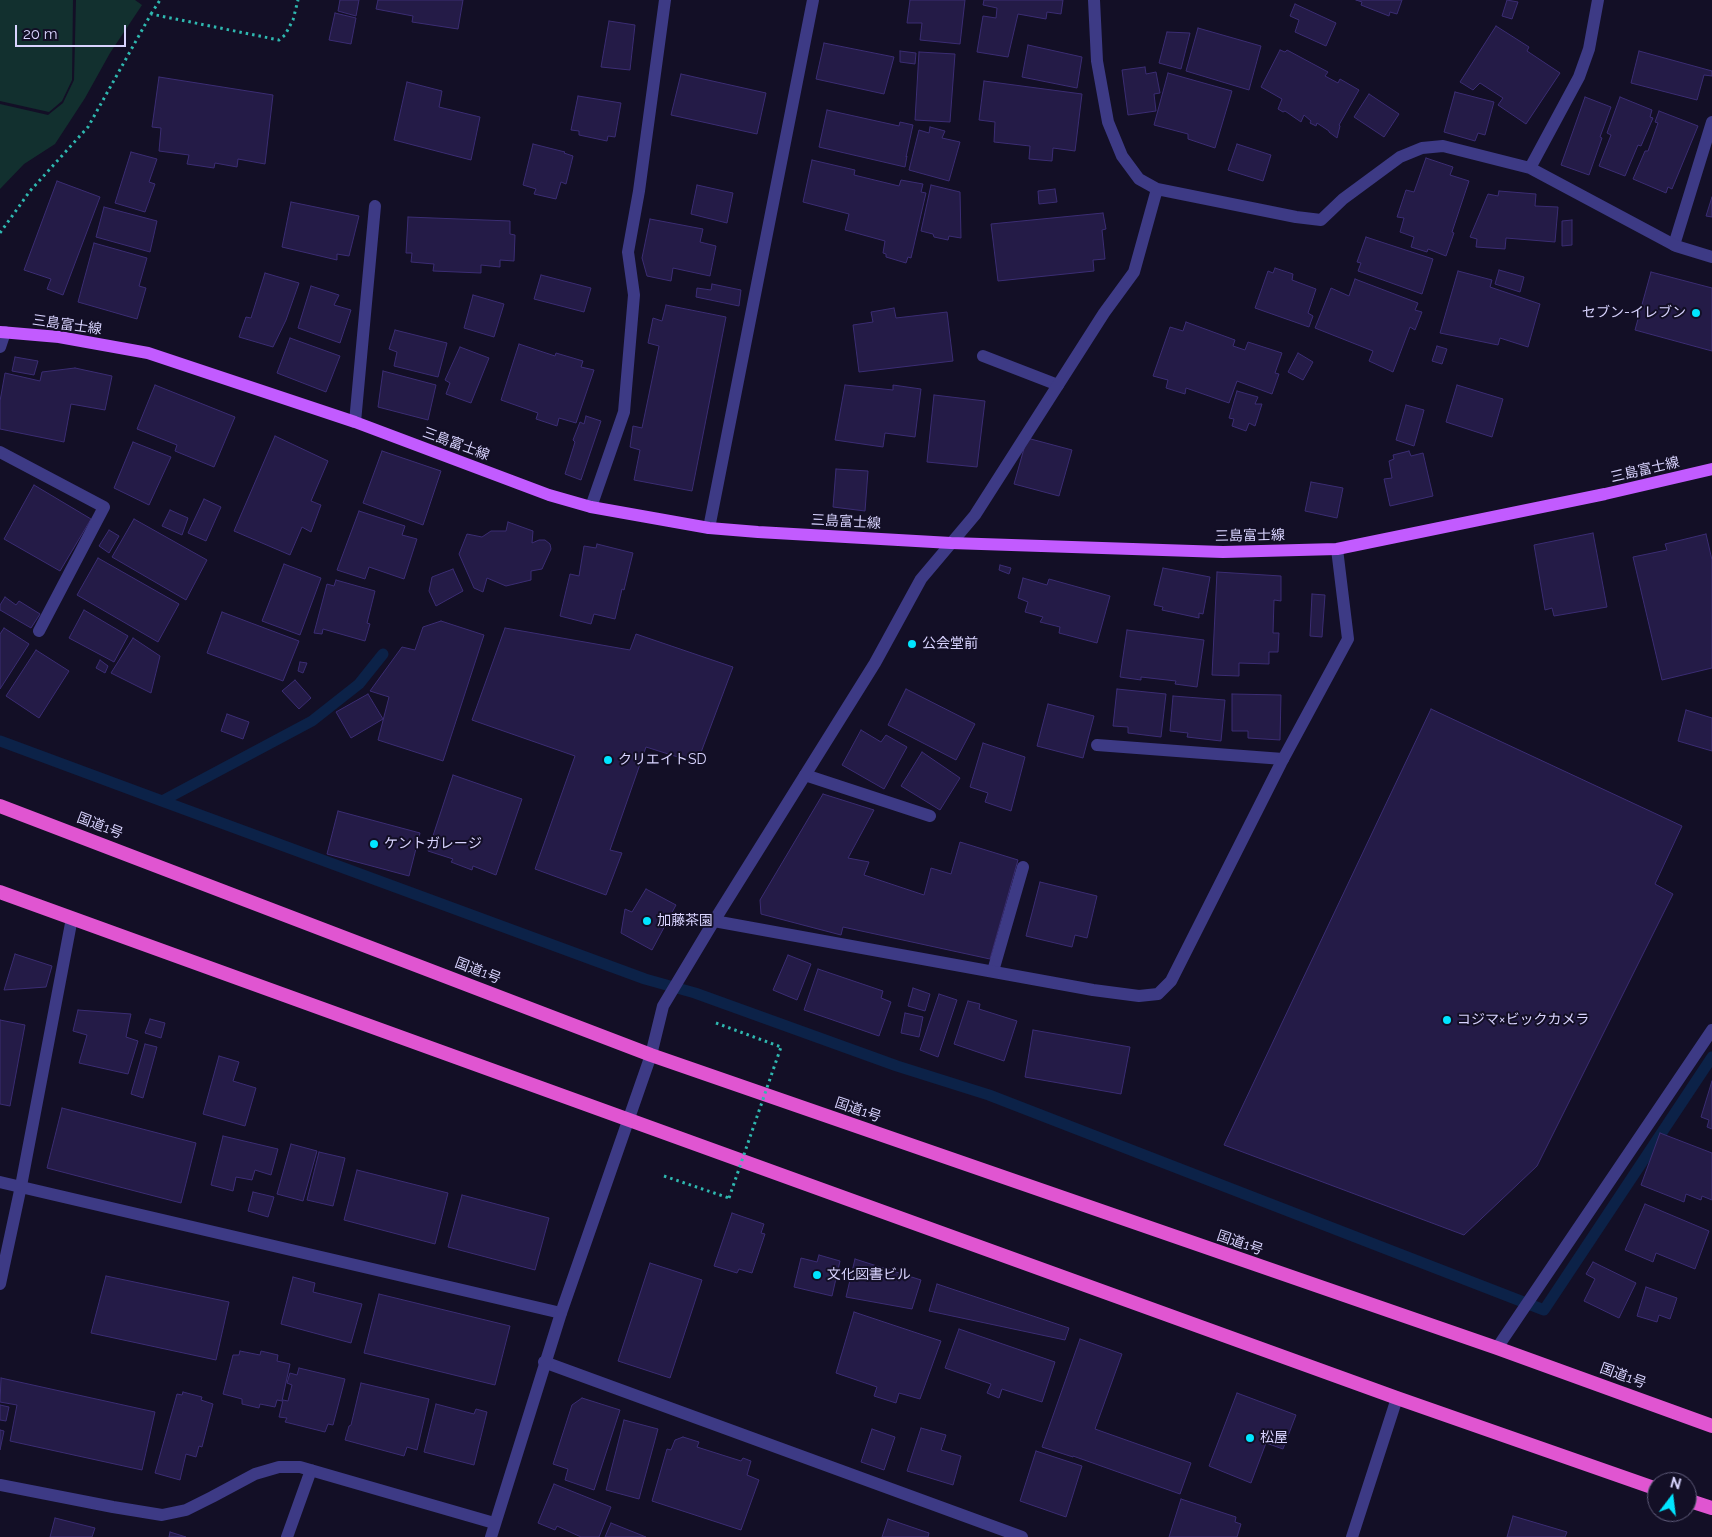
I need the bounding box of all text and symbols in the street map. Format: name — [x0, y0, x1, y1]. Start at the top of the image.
scale bar — [18, 15, 129, 47]
text: 20 m — [23, 25, 58, 43]
place label: セブン-イレブン — [1582, 305, 1686, 321]
marker: セブン-イレブン — [1690, 307, 1702, 319]
street label: 三島富士線 — [31, 312, 103, 338]
street label: 三島富士線 — [420, 424, 492, 464]
street label: 三島富士線 — [1609, 454, 1681, 486]
street label: 三島富士線 — [811, 512, 881, 532]
street label: 三島富士線 — [1215, 527, 1285, 545]
place label: 公会堂前 — [922, 636, 978, 652]
marker: 公会堂前 — [906, 638, 918, 650]
place label: クリエイトSD — [618, 752, 707, 768]
marker: クリエイトSD — [602, 754, 614, 766]
street label: 国道1号 — [75, 810, 125, 842]
place label: ケントガレージ — [384, 836, 482, 852]
marker: ケントガレージ — [368, 838, 380, 850]
place label: 加藤茶園 — [657, 913, 713, 929]
marker: 加藤茶園 — [641, 915, 653, 927]
street label: 国道1号 — [453, 955, 503, 987]
place label: コジマ×ビックカメラ — [1457, 1012, 1589, 1028]
marker: コジマ×ビックカメラ — [1441, 1014, 1453, 1026]
street label: 国道1号 — [833, 1094, 883, 1126]
street label: 国道1号 — [1215, 1227, 1265, 1259]
place label: 文化図書ビル — [827, 1267, 911, 1283]
marker: 文化図書ビル — [811, 1269, 823, 1281]
street label: 国道1号 — [1598, 1360, 1648, 1392]
place label: 松屋 — [1260, 1430, 1288, 1446]
marker: 松屋 — [1244, 1432, 1256, 1444]
north arrow — [1647, 1472, 1697, 1522]
text: N — [1668, 1474, 1683, 1493]

